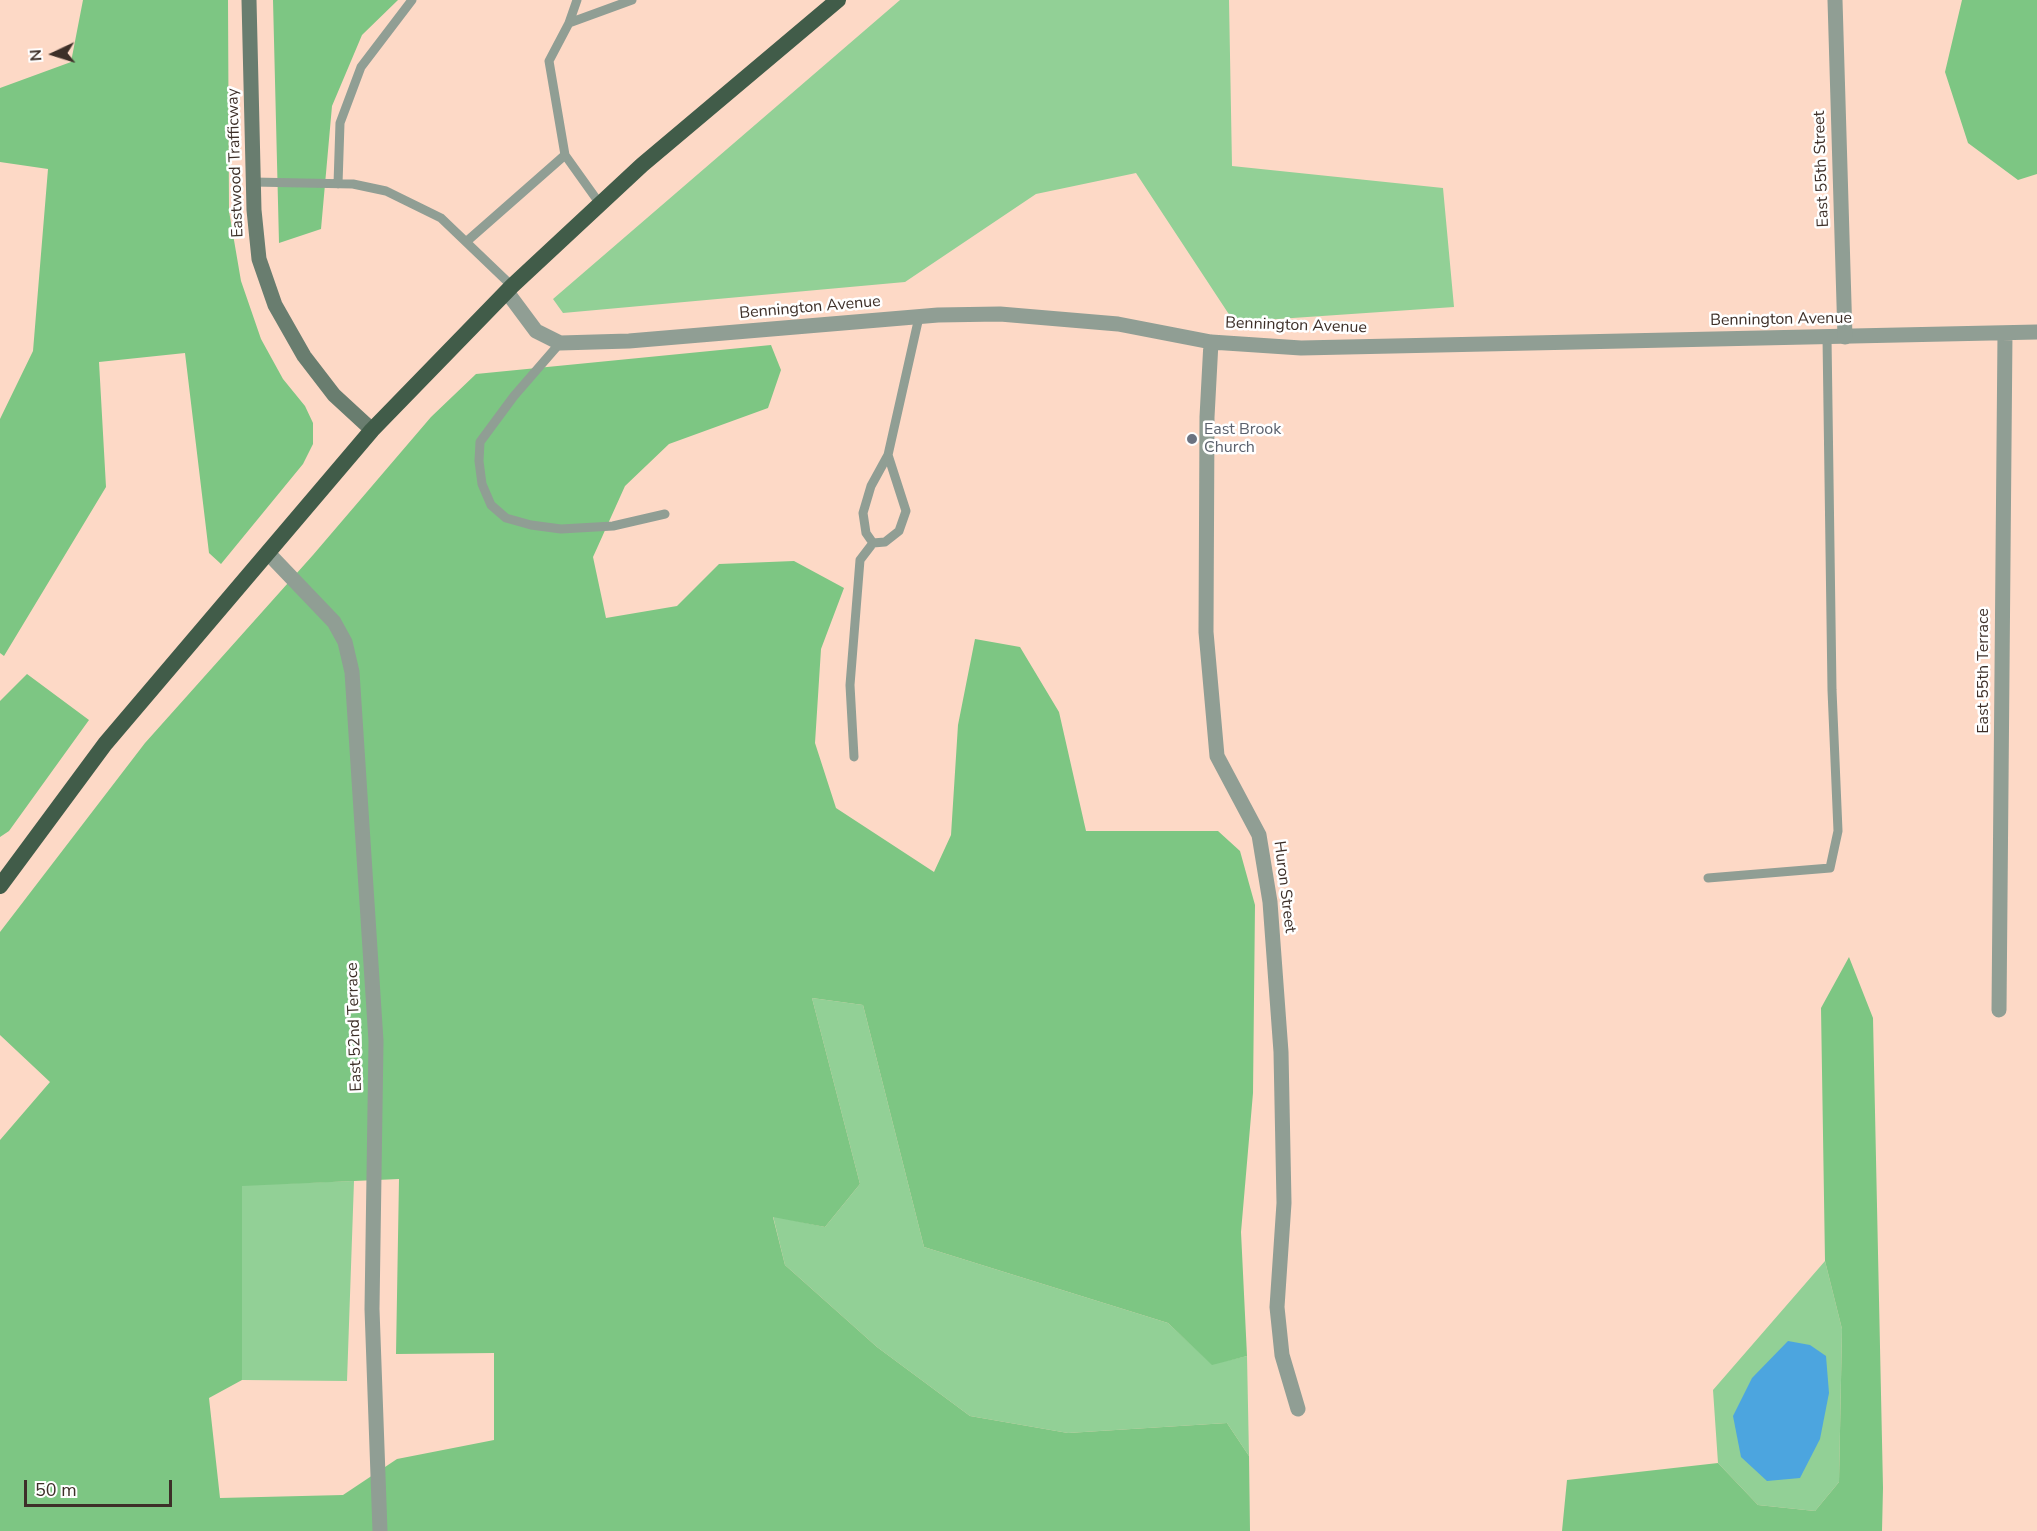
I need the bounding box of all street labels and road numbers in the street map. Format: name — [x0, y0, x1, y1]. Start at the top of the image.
street label: Eastwood Trafficway — [224, 88, 248, 238]
street label: East 55th Street — [1810, 110, 1834, 228]
street label: Bennington Avenue — [739, 292, 881, 324]
street label: Bennington Avenue — [1710, 309, 1852, 331]
street label: Bennington Avenue — [1225, 314, 1367, 338]
street label: East 55th Terrace — [1974, 608, 1994, 734]
street label: Huron Street — [1269, 840, 1299, 934]
street label: East 52nd Terrace — [343, 962, 367, 1092]

